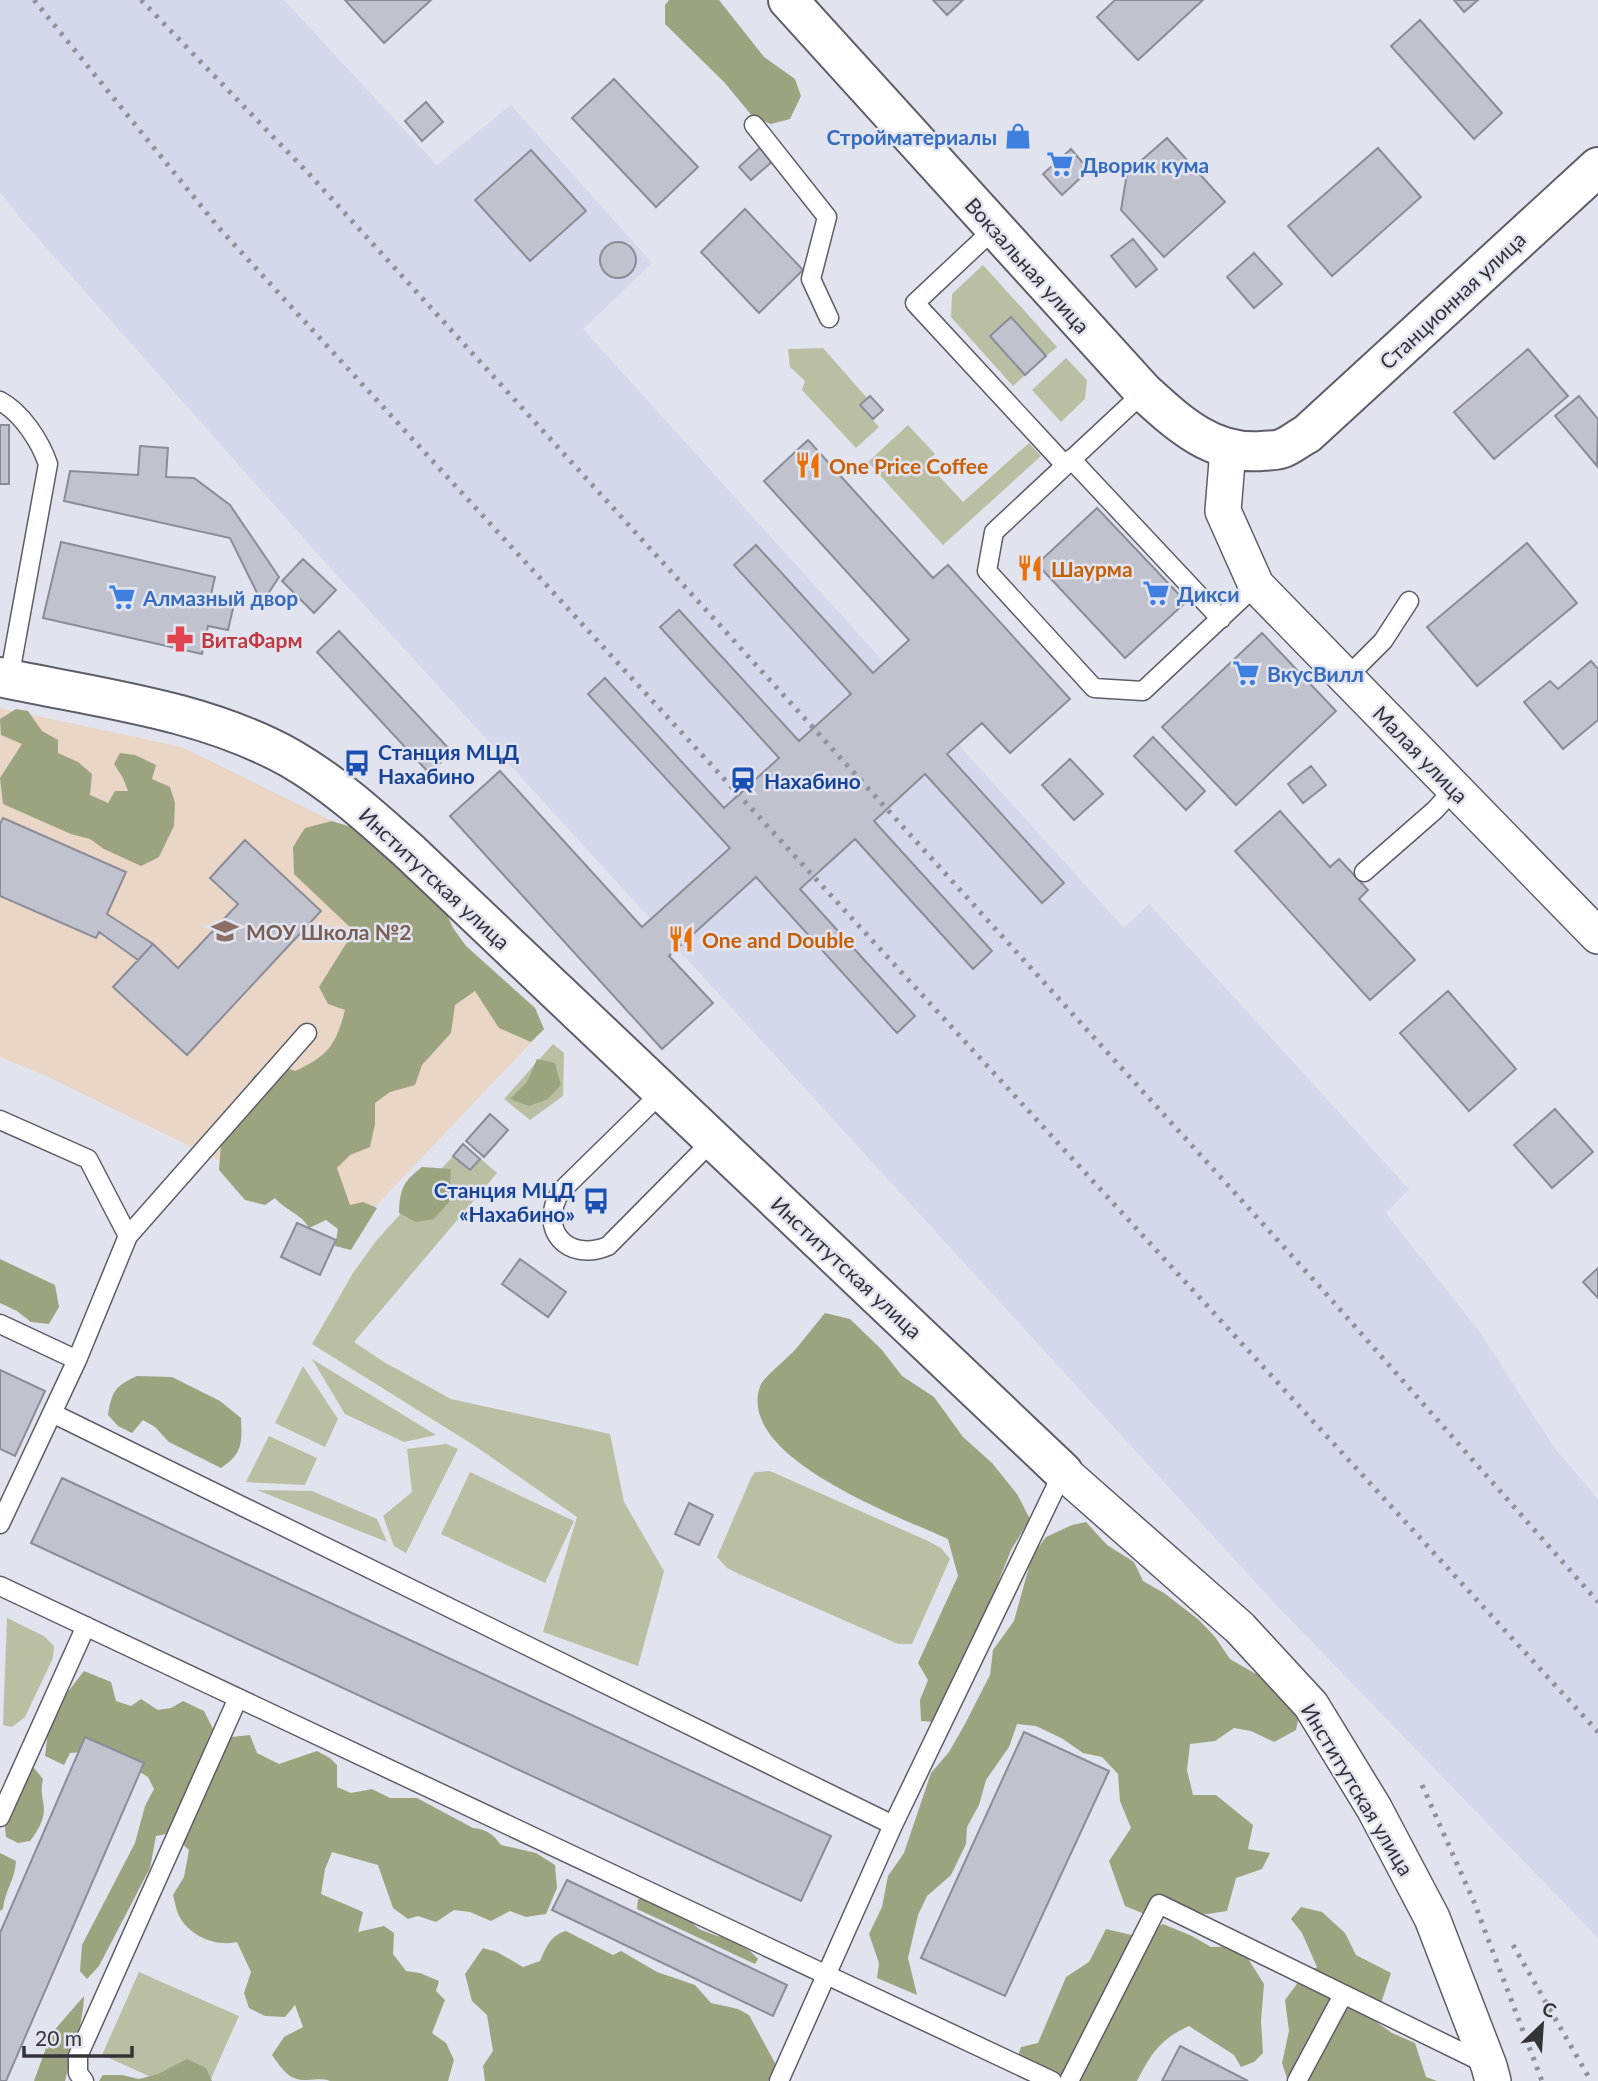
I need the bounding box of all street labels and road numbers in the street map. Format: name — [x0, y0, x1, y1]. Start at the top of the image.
street label: Вокзальная улица — [961, 192, 1095, 338]
street label: Станционная улица — [1374, 226, 1530, 374]
street label: Малая улица — [1368, 700, 1474, 808]
street label: Институтская улица — [355, 802, 515, 954]
street label: Институтская улица — [767, 1191, 927, 1343]
street label: Институтская улица — [1297, 1698, 1419, 1880]

